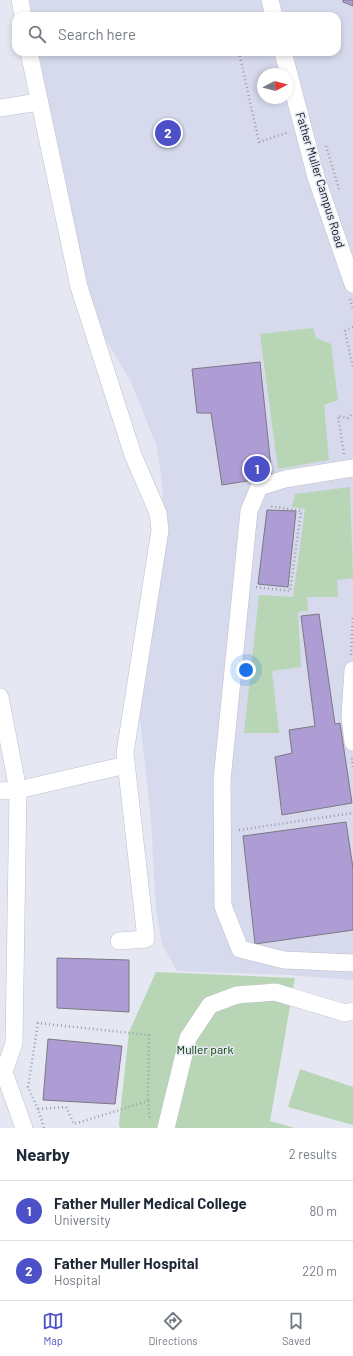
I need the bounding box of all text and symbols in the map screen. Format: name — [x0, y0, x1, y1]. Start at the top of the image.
search box — [12, 12, 341, 56]
icon: search — [26, 23, 48, 45]
text: Search here — [58, 25, 136, 43]
north arrow — [257, 68, 293, 104]
street label: Father Muller Campus Road — [294, 110, 348, 249]
pin: 2 — [155, 118, 181, 148]
pin: 1 — [244, 454, 270, 484]
your location — [236, 660, 256, 680]
park label: Muller park — [177, 1042, 233, 1056]
text: Nearby — [16, 1144, 70, 1164]
text: 2 results — [289, 1146, 337, 1162]
text: Father Muller Medical College — [54, 1194, 247, 1212]
text: 1 — [27, 1203, 31, 1219]
text: 80 m — [310, 1203, 337, 1219]
text: University — [54, 1212, 111, 1228]
text: Father Muller Hospital — [54, 1254, 198, 1272]
text: 2 — [25, 1263, 33, 1279]
text: 220 m — [302, 1263, 337, 1279]
text: Hospital — [54, 1272, 101, 1288]
tab: Map — [42, 1310, 64, 1347]
tab: Directions — [148, 1310, 198, 1347]
tab: Saved — [282, 1310, 311, 1347]

